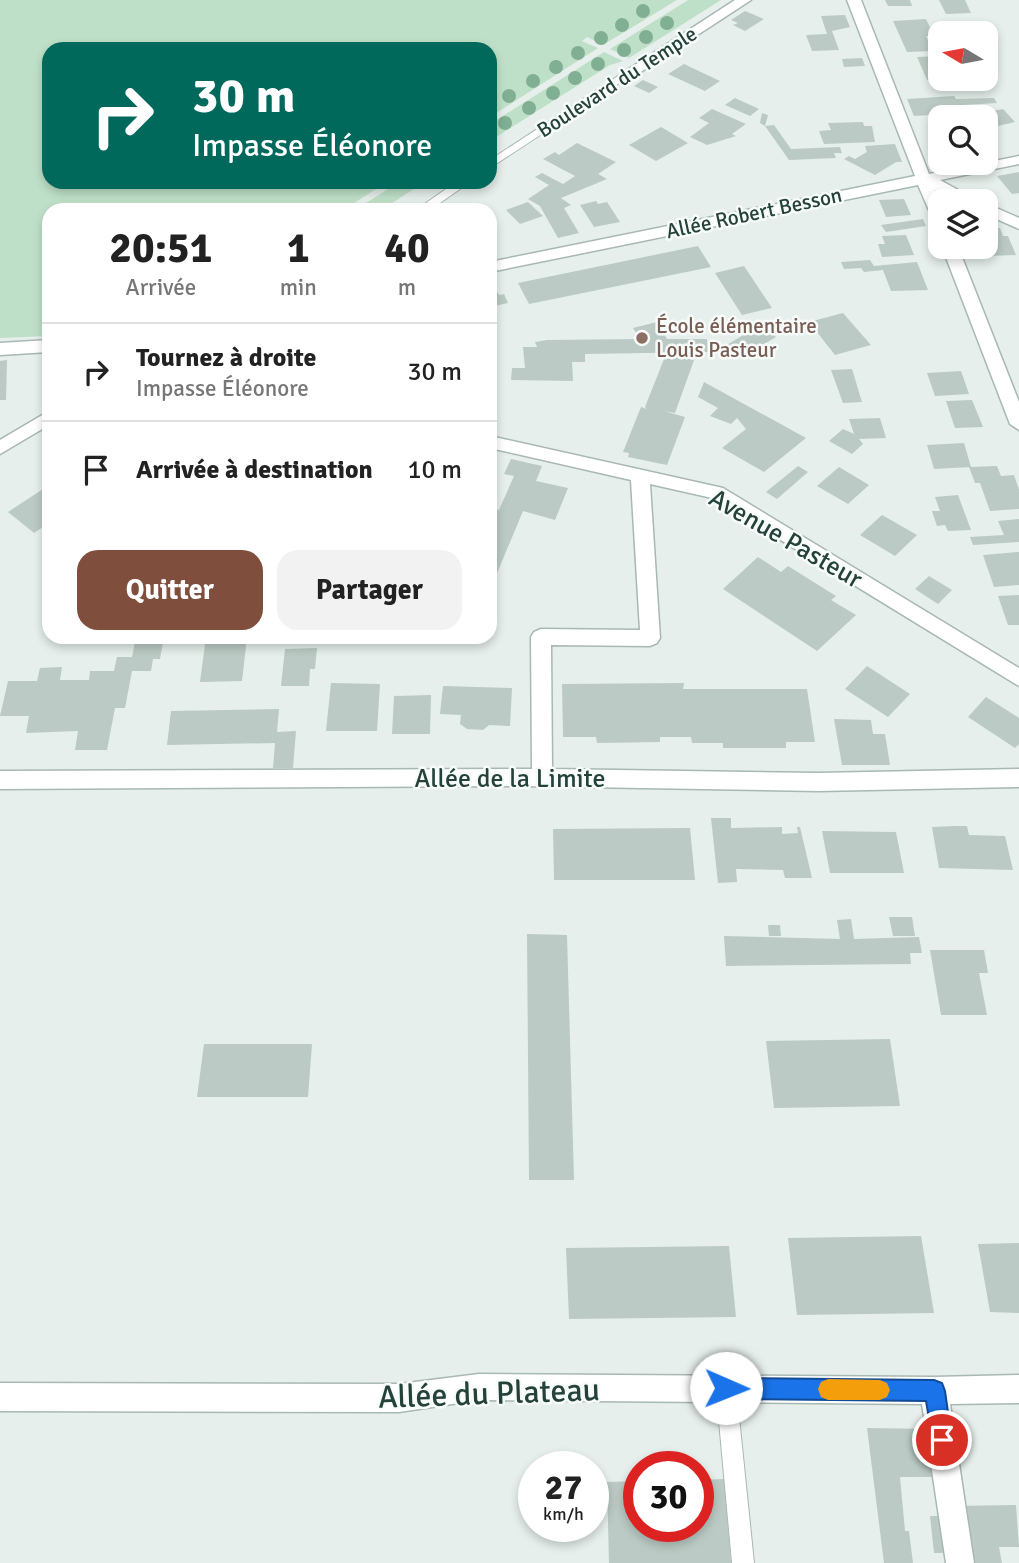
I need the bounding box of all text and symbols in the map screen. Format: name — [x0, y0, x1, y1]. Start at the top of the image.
street label: Boulevard du Temple — [532, 21, 702, 143]
north arrow — [928, 21, 998, 91]
map controls — [928, 21, 998, 259]
text: 30 m — [192, 66, 295, 126]
icon: right — [77, 70, 168, 161]
button: search — [928, 105, 998, 175]
text: Impasse Éléonore — [192, 126, 432, 165]
street label: Allée Robert Besson — [664, 182, 844, 244]
button: layers — [928, 189, 998, 259]
text: 20:51 — [109, 223, 212, 274]
text: 1 — [287, 223, 310, 274]
text: 40 — [384, 223, 430, 274]
text: Arrivée — [126, 273, 196, 302]
text: min — [280, 273, 317, 302]
text: m — [398, 273, 416, 302]
place label: École élémentaire Louis Pasteur — [656, 313, 817, 363]
marker: École élémentaire Louis Pasteur — [634, 330, 650, 346]
text: Tournez à droite — [136, 342, 316, 374]
icon: right — [77, 353, 115, 391]
text: 30 m — [407, 356, 462, 388]
text: Impasse Éléonore — [136, 374, 309, 403]
icon: arrive — [77, 451, 115, 489]
text: Arrivée à destination — [136, 454, 373, 486]
text: 10 m — [407, 454, 462, 486]
street label: Avenue Pasteur — [703, 482, 868, 596]
button: Quitter — [77, 550, 263, 630]
button: Partager — [277, 550, 462, 630]
street label: Allée de la Limite — [415, 763, 605, 795]
position arrow — [689, 1351, 763, 1425]
street label: Allée du Plateau — [377, 1370, 601, 1417]
pin — [912, 1410, 972, 1470]
icon: arrive — [923, 1421, 961, 1459]
speed limit sign: 30 — [623, 1451, 714, 1542]
text: 27 — [545, 1466, 582, 1509]
text: km/h — [543, 1503, 584, 1525]

